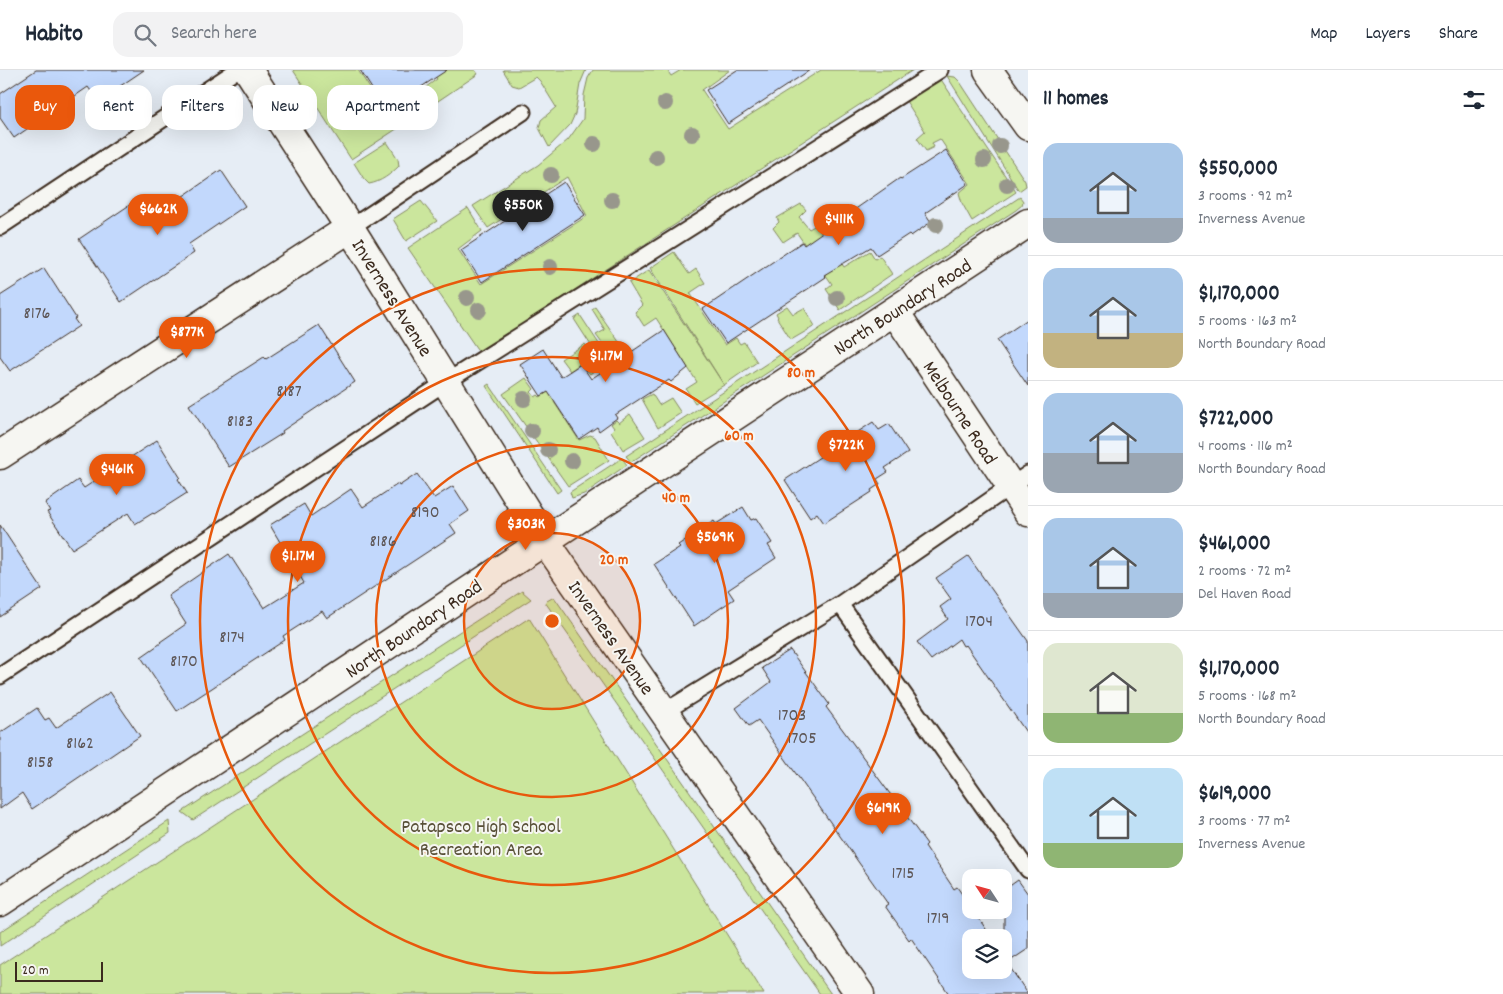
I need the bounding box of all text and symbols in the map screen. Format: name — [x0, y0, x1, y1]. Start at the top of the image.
search box — [113, 12, 463, 57]
text: Habito — [25, 18, 83, 52]
icon: search — [131, 21, 159, 49]
text: Search here — [171, 21, 257, 48]
text: Map — [1310, 22, 1337, 47]
text: Layers — [1365, 22, 1411, 47]
text: Share — [1439, 22, 1478, 47]
chip: Buy — [15, 85, 75, 130]
chip: Rent — [85, 85, 152, 130]
chip: Filters — [162, 85, 243, 130]
chip: New — [253, 85, 317, 130]
chip: Apartment — [327, 85, 438, 130]
text: 11 homes — [1043, 85, 1108, 115]
icon: filters — [1460, 86, 1488, 114]
text: $550,000 — [1198, 155, 1278, 185]
icon: home — [1083, 163, 1143, 223]
text: 3 rooms · 92 m² — [1198, 185, 1292, 208]
pin: $550K — [488, 190, 558, 232]
pin: $662K — [123, 194, 193, 236]
text: $550K — [503, 194, 543, 217]
text: $662K — [139, 198, 177, 221]
pin: $411K — [804, 204, 874, 246]
text: $411K — [824, 208, 854, 231]
text: Inverness Avenue — [1198, 208, 1305, 231]
street label: Inverness Avenue — [343, 234, 438, 363]
street label: North Boundary Road — [829, 253, 978, 364]
text: $1,170,000 — [1198, 280, 1280, 310]
icon: home — [1083, 288, 1143, 348]
house number: 8176 — [24, 302, 50, 327]
text: 5 rooms · 163 m² — [1198, 310, 1297, 333]
pin: $877K — [152, 316, 222, 359]
text: $877K — [170, 321, 204, 344]
text: North Boundary Road — [1198, 333, 1326, 356]
pin: $1.17M — [565, 340, 647, 383]
text: $1.17M — [589, 345, 623, 368]
street label: Melbourne Road — [914, 356, 1003, 471]
text: 80 m — [787, 363, 815, 385]
house number: 8187 — [276, 380, 302, 405]
text: $722,000 — [1198, 405, 1273, 435]
house number: 8183 — [227, 410, 253, 435]
icon: home — [1083, 413, 1143, 473]
text: 60 m — [724, 426, 754, 448]
pin: $722K — [811, 430, 881, 472]
text: $722K — [828, 434, 864, 457]
text: 4 rooms · 116 m² — [1198, 435, 1293, 458]
pin: $461K — [82, 454, 152, 496]
text: $461K — [100, 458, 134, 481]
text: North Boundary Road — [1198, 458, 1326, 481]
text: 40 m — [662, 488, 690, 510]
house number: 8190 — [410, 501, 440, 526]
pin: $303K — [491, 508, 561, 551]
text: $303K — [507, 513, 545, 536]
pin: $569K — [680, 522, 750, 564]
text: $569K — [696, 526, 734, 549]
house number: 8186 — [369, 530, 397, 555]
text: $461,000 — [1198, 530, 1271, 560]
icon: home — [1083, 538, 1143, 598]
pin: $1.17M — [257, 540, 339, 583]
text: $1.17M — [281, 545, 315, 568]
text: 20 m — [600, 550, 628, 572]
text: 2 rooms · 72 m² — [1198, 560, 1291, 583]
street label: North Boundary Road — [341, 574, 489, 687]
street label: Inverness Avenue — [560, 576, 660, 702]
text: Del Haven Road — [1198, 583, 1291, 606]
house number: 1704 — [965, 610, 993, 635]
centre of rings — [543, 612, 561, 630]
house number: 8174 — [219, 626, 245, 651]
house number: 8170 — [170, 650, 198, 675]
text: $1,170,000 — [1198, 655, 1280, 685]
icon: home — [1083, 663, 1143, 723]
text: 5 rooms · 168 m² — [1198, 685, 1296, 708]
house number: 1703 — [778, 704, 806, 729]
text: North Boundary Road — [1198, 708, 1326, 731]
house number: 1705 — [788, 727, 816, 752]
house number: 8162 — [66, 732, 94, 757]
house number: 8158 — [27, 751, 53, 776]
text: $619,000 — [1198, 780, 1271, 810]
icon: home — [1083, 788, 1143, 848]
pin: $619K — [848, 792, 918, 835]
text: $619K — [866, 797, 900, 820]
text: 3 rooms · 77 m² — [1198, 810, 1290, 833]
park label: Patapsco High School Recreation Area — [401, 814, 561, 865]
text: Inverness Avenue — [1198, 833, 1305, 856]
house number: 1715 — [891, 862, 915, 887]
north arrow — [962, 869, 1012, 919]
map controls — [962, 869, 1012, 979]
house number: 1719 — [926, 907, 950, 932]
button: layers — [962, 929, 1012, 979]
scale bar — [15, 959, 102, 982]
text: 20 m — [22, 961, 49, 981]

